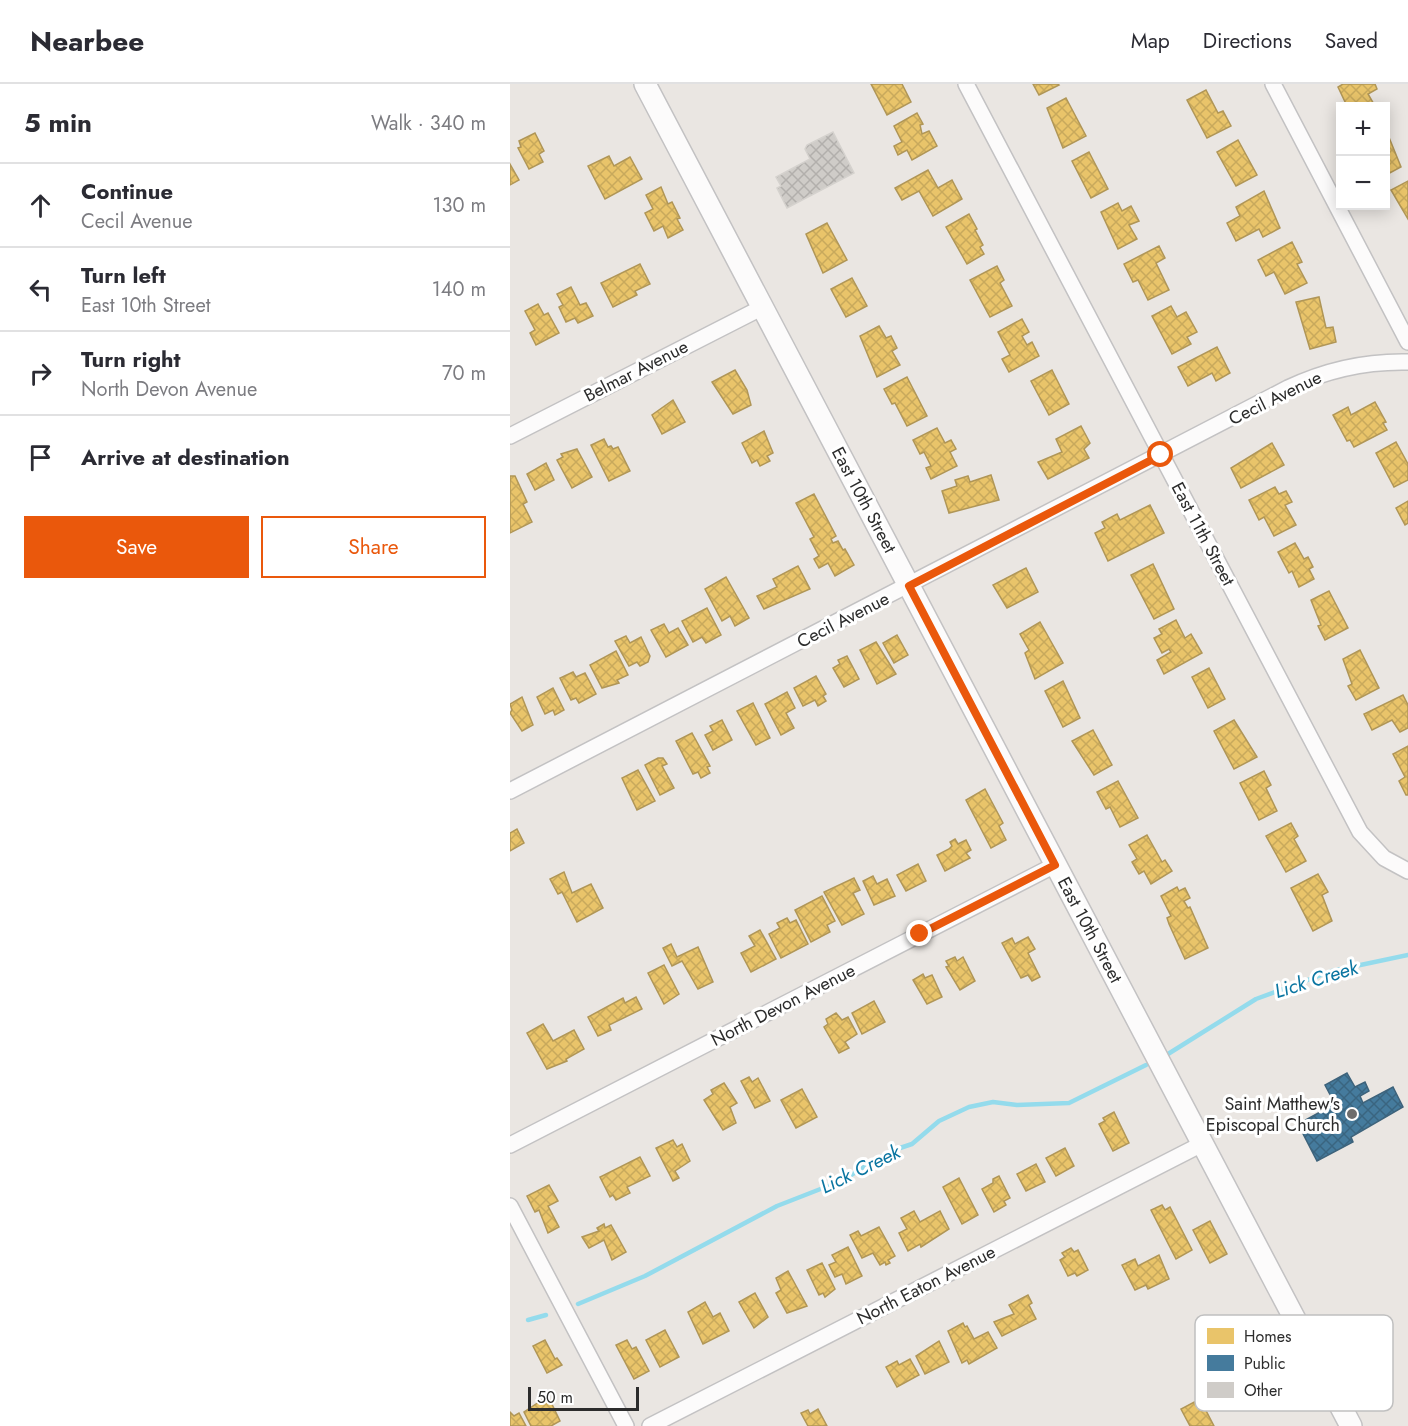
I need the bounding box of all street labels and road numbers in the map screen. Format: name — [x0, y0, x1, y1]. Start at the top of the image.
street label: Belmar Avenue — [579, 334, 693, 408]
street label: Cecil Avenue — [1224, 364, 1326, 432]
street label: East 10th Street — [825, 442, 903, 558]
street label: East 11th Street — [1165, 478, 1242, 591]
street label: Cecil Avenue — [792, 586, 894, 654]
street label: East 10th Street — [1051, 872, 1129, 988]
street label: North Devon Avenue — [706, 957, 860, 1053]
street label: North Eaton Avenue — [852, 1239, 1000, 1331]

